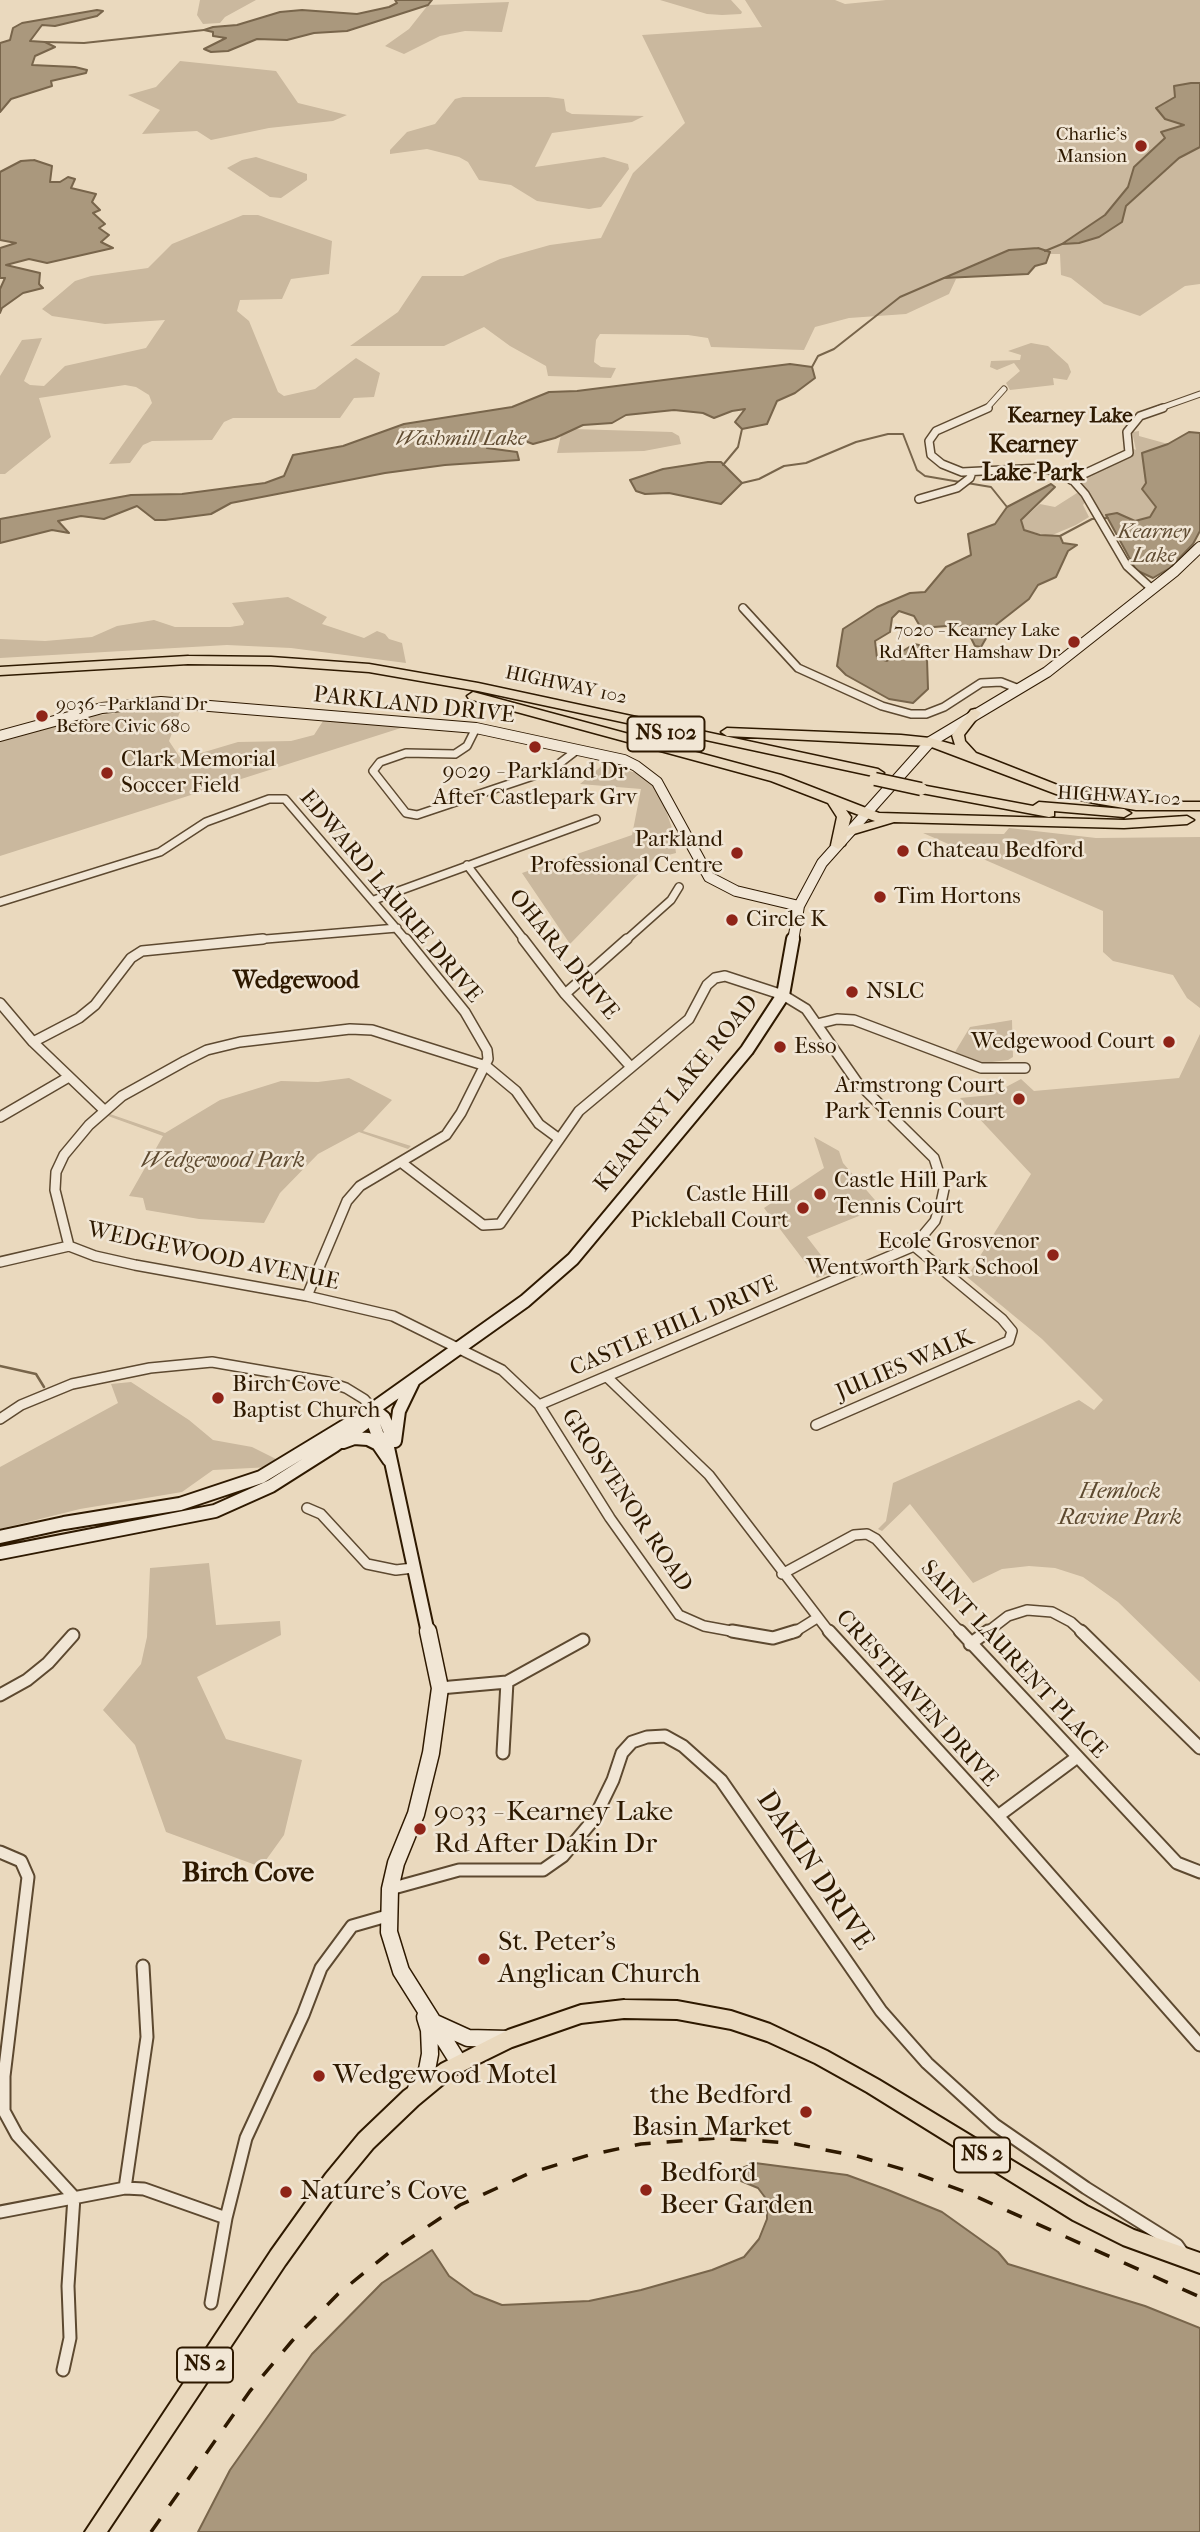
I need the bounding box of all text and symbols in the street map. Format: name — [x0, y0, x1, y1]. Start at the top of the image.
place label: Charlie's Mansion — [1056, 124, 1127, 168]
marker: Charlie's Mansion — [1133, 138, 1149, 154]
district label: Kearney Lake — [1007, 404, 1133, 430]
water label: Washmill Lake — [396, 427, 526, 453]
district label: Kearney Lake Park — [982, 432, 1084, 488]
water label: Kearney Lake — [1118, 520, 1190, 570]
place label: 7020 - Kearney Lake Rd After Hamshaw Dr — [879, 620, 1060, 664]
marker: 7020 - Kearney Lake Rd After Hamshaw Dr — [1066, 634, 1082, 650]
street label: HIGHWAY 102 — [503, 662, 629, 710]
street label: PARKLAND DRIVE — [312, 682, 516, 730]
place label: 9036 - Parkland Dr Before Civic 680 — [56, 694, 207, 738]
marker: 9036 - Parkland Dr Before Civic 680 — [34, 708, 50, 724]
road number: NS 102 — [628, 716, 704, 752]
marker: 9029 - Parkland Dr After Castlepark Grv — [527, 739, 543, 755]
place label: Clark Memorial Soccer Field — [121, 746, 276, 800]
place label: 9029 - Parkland Dr After Castlepark Grv — [433, 758, 637, 812]
marker: Clark Memorial Soccer Field — [99, 765, 115, 781]
street label: HIGHWAY 102 — [1057, 782, 1181, 812]
street label: EDWARD LAURIE DRIVE — [293, 785, 487, 1009]
place label: Parkland Professional Centre — [530, 826, 723, 880]
place label: Chateau Bedford — [917, 837, 1084, 865]
marker: Chateau Bedford — [895, 843, 911, 859]
marker: Parkland Professional Centre — [729, 845, 745, 861]
place label: Tim Hortons — [894, 883, 1021, 911]
street label: OHARA DRIVE — [502, 884, 624, 1026]
marker: Tim Hortons — [872, 889, 888, 905]
place label: Circle K — [746, 906, 827, 934]
marker: Circle K — [724, 912, 740, 928]
district label: Wedgewood — [233, 968, 359, 996]
place label: NSLC — [866, 978, 925, 1006]
marker: NSLC — [844, 984, 860, 1000]
street label: KEARNEY LAKE ROAD — [589, 990, 765, 1198]
place label: Wedgewood Court — [971, 1028, 1155, 1056]
place label: Esso — [794, 1033, 837, 1061]
marker: Wedgewood Court — [1161, 1034, 1177, 1050]
marker: Esso — [772, 1039, 788, 1055]
place label: Armstrong Court Park Tennis Court — [824, 1072, 1005, 1126]
marker: Armstrong Court Park Tennis Court — [1011, 1091, 1027, 1107]
park label: Wedgewood Park — [141, 1147, 305, 1175]
place label: Castle Hill Park Tennis Court — [834, 1167, 988, 1221]
place label: Castle Hill Pickleball Court — [631, 1181, 789, 1235]
marker: Castle Hill Park Tennis Court — [812, 1186, 828, 1202]
marker: Castle Hill Pickleball Court — [795, 1200, 811, 1216]
street label: WEDGEWOOD AVENUE — [84, 1217, 342, 1297]
place label: Ecole Grosvenor Wentworth Park School — [806, 1228, 1039, 1282]
marker: Ecole Grosvenor Wentworth Park School — [1045, 1247, 1061, 1263]
street label: CASTLE HILL DRIVE — [566, 1271, 782, 1383]
street label: JULIES WALK — [832, 1325, 978, 1407]
place label: Birch Cove Baptist Church — [232, 1371, 380, 1425]
marker: Birch Cove Baptist Church — [210, 1390, 226, 1406]
street label: GROSVENOR ROAD — [555, 1404, 697, 1598]
park label: Hemlock Ravine Park — [1058, 1478, 1182, 1532]
street label: SAINT LAURENT PLACE — [914, 1555, 1112, 1765]
street label: CRESTHAVEN DRIVE — [829, 1605, 1003, 1793]
street label: DAKIN DRIVE — [748, 1785, 880, 1957]
place label: 9033 - Kearney Lake Rd After Dakin Dr — [434, 1796, 673, 1862]
marker: 9033 - Kearney Lake Rd After Dakin Dr — [412, 1821, 428, 1837]
district label: Birch Cove — [182, 1857, 314, 1891]
place label: St. Peter's Anglican Church — [498, 1926, 701, 1992]
marker: St. Peter's Anglican Church — [476, 1951, 492, 1967]
place label: Wedgewood Motel — [333, 2059, 557, 2093]
marker: Wedgewood Motel — [311, 2068, 327, 2084]
place label: the Bedford Basin Market — [632, 2079, 792, 2145]
marker: the Bedford Basin Market — [798, 2104, 814, 2120]
road number: NS 2 — [954, 2138, 1010, 2172]
place label: Bedford Beer Garden — [660, 2157, 814, 2223]
place label: Nature's Cove — [300, 2175, 467, 2209]
marker: Bedford Beer Garden — [638, 2182, 654, 2198]
marker: Nature's Cove — [278, 2184, 294, 2200]
road number: NS 2 — [177, 2348, 233, 2382]

